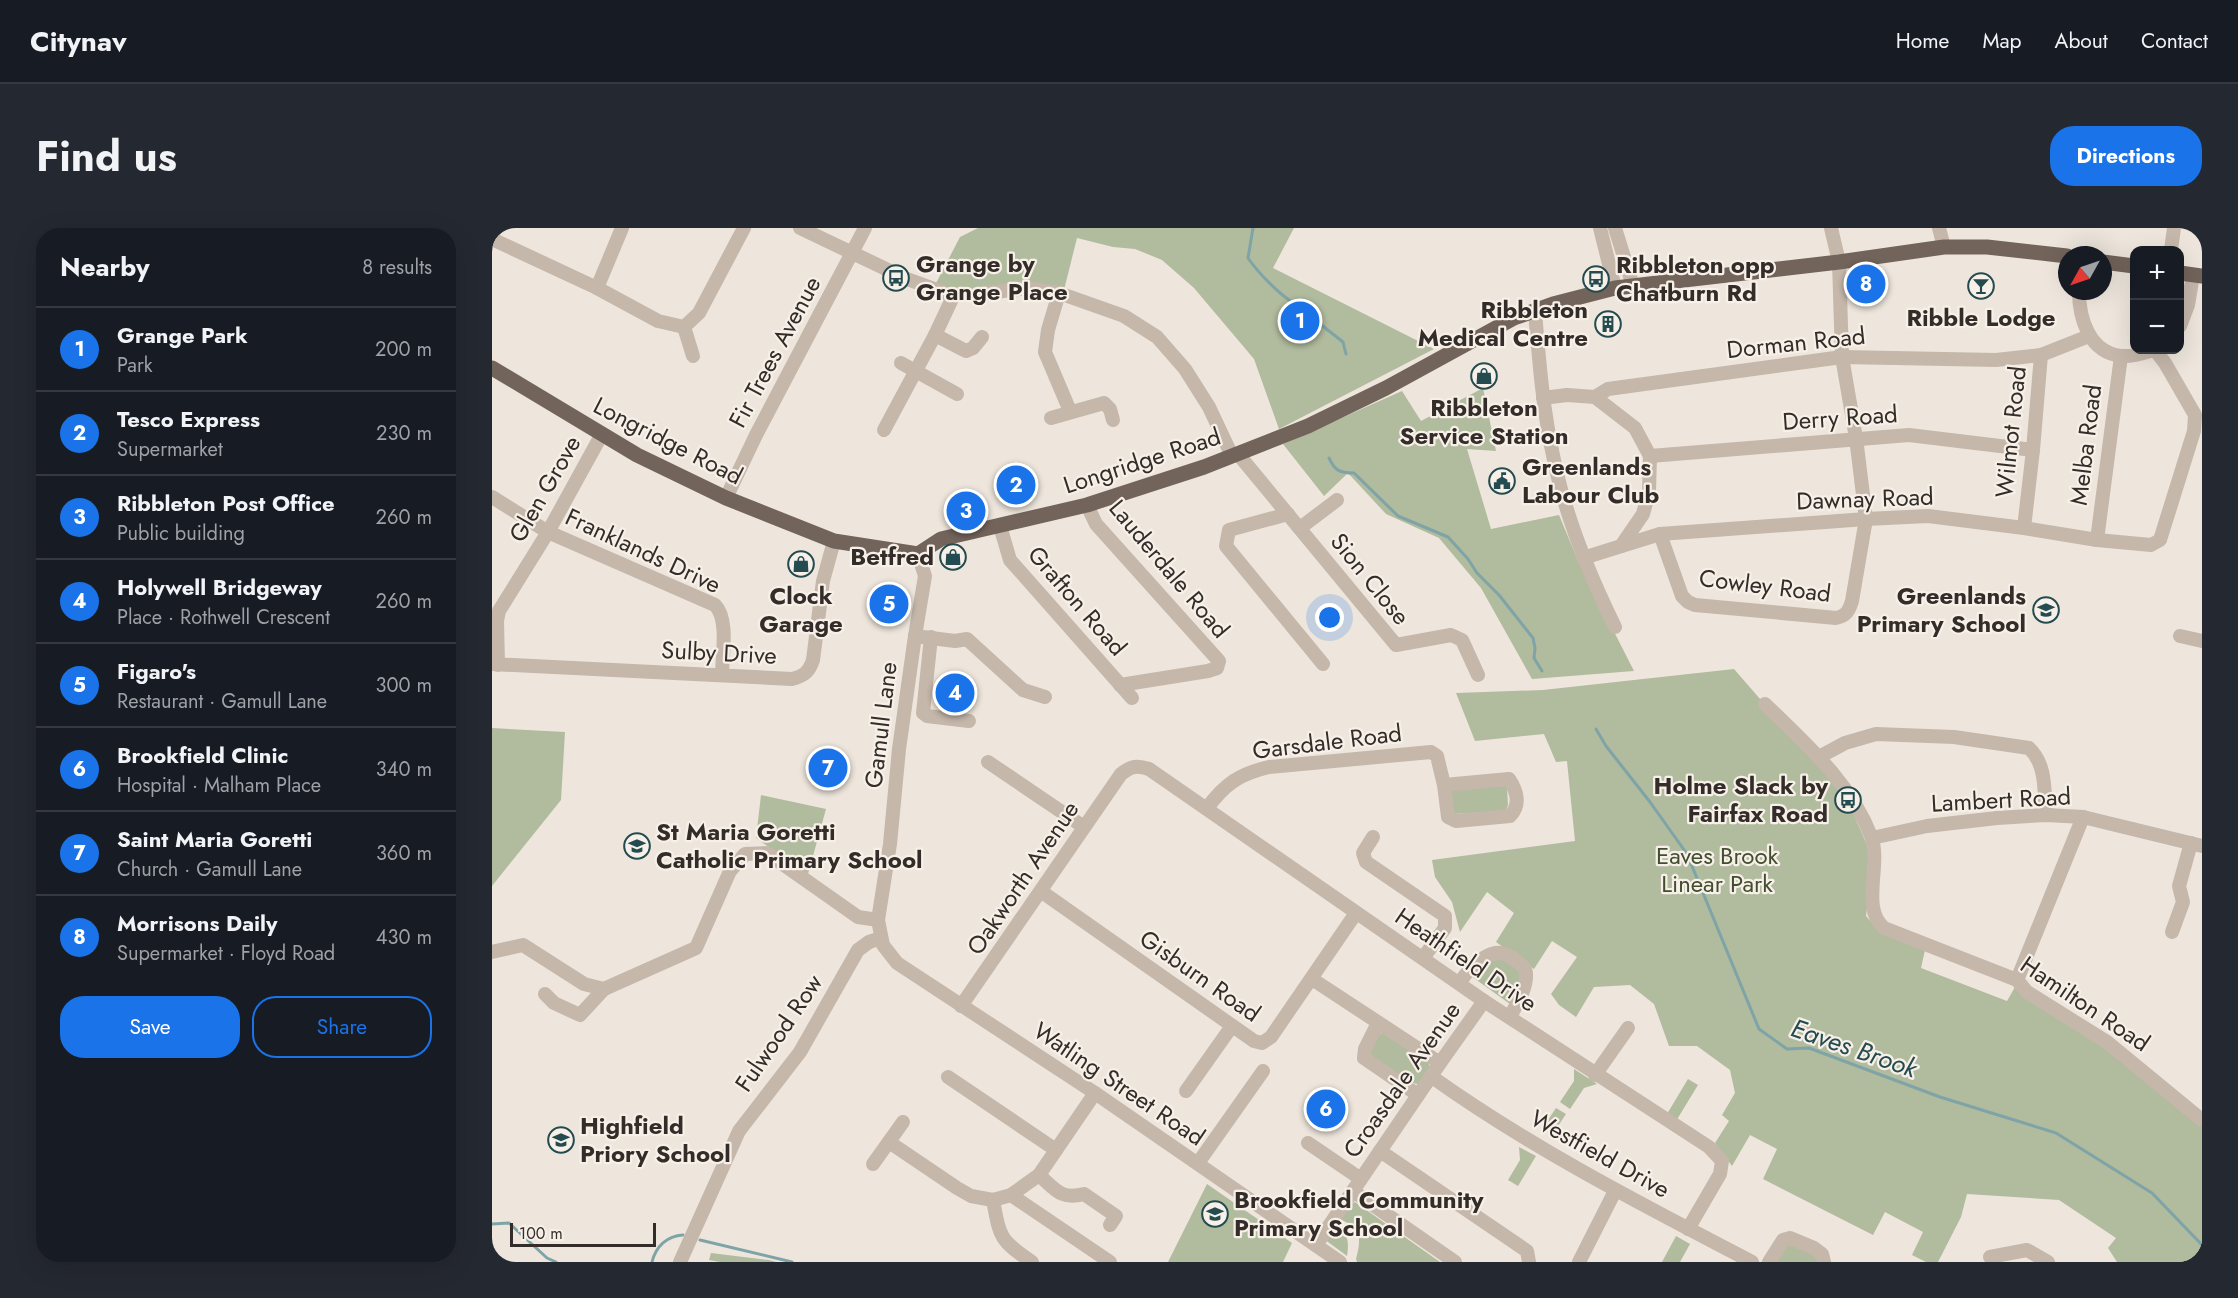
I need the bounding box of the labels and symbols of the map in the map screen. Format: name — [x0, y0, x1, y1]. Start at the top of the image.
place label: Grange by Grange Place — [916, 246, 1068, 309]
north arrow — [2058, 246, 2112, 300]
place label: Ribbleton opp Chatburn Rd — [1616, 247, 1775, 310]
pin: 8 — [1846, 262, 1886, 306]
bus stop icon: Grange by Grange Place — [881, 263, 911, 293]
bus stop icon: Ribbleton opp Chatburn Rd — [1581, 264, 1611, 294]
street label: Fir Trees Avenue — [720, 270, 829, 434]
bar icon: Ribble Lodge — [1966, 271, 1996, 301]
place label: Ribbleton Medical Centre — [1418, 292, 1588, 355]
pin: 1 — [1280, 298, 1320, 344]
place label: Ribble Lodge — [1906, 300, 2056, 335]
building icon: Ribbleton Medical Centre — [1593, 309, 1623, 339]
street label: Dorman Road — [1725, 318, 1867, 367]
shop icon: Ribbleton Service Station — [1469, 361, 1499, 391]
street label: Wilmot Road — [1986, 364, 2035, 499]
street label: Melba Road — [2061, 383, 2110, 507]
street label: Longridge Road — [588, 388, 749, 493]
place label: Ribbleton Service Station — [1399, 390, 1569, 453]
street label: Derry Road — [1781, 396, 1899, 439]
street label: Longridge Road — [1059, 419, 1225, 502]
street label: Glen Grove — [500, 429, 589, 549]
place label: Greenlands Labour Club — [1522, 449, 1660, 512]
pin: 2 — [996, 462, 1036, 508]
public building icon: Greenlands Labour Club — [1487, 466, 1517, 496]
street label: Dawnay Road — [1796, 479, 1934, 518]
pin: 3 — [946, 488, 986, 534]
street label: Lauderdale Road — [1101, 492, 1238, 646]
street label: Franklands Drive — [560, 499, 727, 602]
street label: Sion Close — [1322, 525, 1418, 632]
street label: Grafton Road — [1020, 538, 1135, 663]
place label: Betfred — [850, 539, 934, 574]
shop icon: Betfred — [938, 542, 968, 572]
shop icon: Clock Garage — [786, 549, 816, 579]
street label: Cowley Road — [1697, 560, 1833, 611]
place label: Clock Garage — [759, 578, 843, 641]
place label: Greenlands Primary School — [1857, 578, 2026, 641]
pin: 5 — [870, 582, 908, 626]
school or university icon: Greenlands Primary School — [2031, 595, 2061, 625]
your location — [1315, 603, 1344, 632]
street label: Sulby Drive — [660, 632, 778, 673]
street label: Gamull Lane — [855, 660, 906, 790]
pin: 4 — [936, 670, 974, 716]
street label: Garsdale Road — [1250, 715, 1404, 768]
pin: 7 — [808, 746, 848, 790]
place label: Holme Slack by Fairfax Road — [1654, 768, 1828, 831]
street label: Lambert Road — [1930, 778, 2072, 821]
bus stop icon: Holme Slack by Fairfax Road — [1833, 785, 1863, 815]
street label: Oakworth Avenue — [958, 794, 1087, 962]
place label: St Maria Goretti Catholic Primary School — [656, 814, 923, 877]
school or university icon: St Maria Goretti Catholic Primary School — [622, 831, 652, 861]
park label: Eaves Brook Linear Park — [1656, 838, 1778, 901]
street label: Heathfield Drive — [1388, 899, 1544, 1020]
street label: Gisburn Road — [1133, 921, 1268, 1030]
street label: Hamilton Road — [2013, 947, 2157, 1060]
street label: Fulwood Row — [726, 966, 831, 1099]
street label: Croasdale Avenue — [1335, 994, 1469, 1165]
water label: Eaves Brook — [1786, 1009, 1924, 1088]
street label: Watling Street Road — [1027, 1013, 1212, 1154]
pin: 6 — [1306, 1086, 1346, 1132]
street label: Westfield Drive — [1524, 1101, 1676, 1206]
place label: Highfield Priory School — [580, 1108, 731, 1171]
school or university icon: Highfield Priory School — [546, 1125, 576, 1155]
place label: Brookfield Community Primary School — [1234, 1182, 1484, 1245]
school or university icon: Brookfield Community Primary School — [1200, 1199, 1230, 1229]
scale bar — [510, 1220, 656, 1248]

